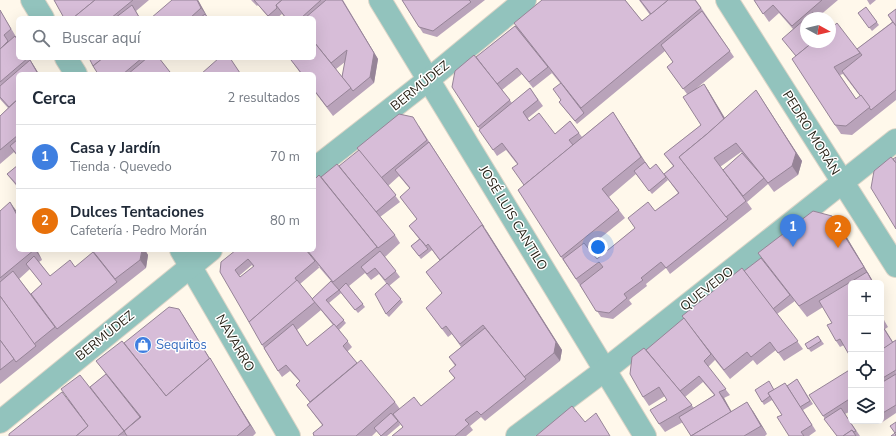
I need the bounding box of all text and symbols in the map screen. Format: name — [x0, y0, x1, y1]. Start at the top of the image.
north arrow — [800, 12, 836, 48]
search box — [16, 16, 316, 60]
icon: search — [30, 27, 52, 49]
text: Buscar aquí — [62, 28, 140, 48]
street label: BERMÚDEZ — [386, 56, 453, 115]
text: Cerca — [32, 87, 76, 110]
street label: PEDRO MORÁN — [778, 87, 845, 179]
text: 2 resultados — [228, 89, 300, 107]
text: Casa y Jardín — [70, 138, 161, 158]
text: 1 — [41, 148, 49, 166]
text: 70 m — [270, 148, 300, 166]
text: Tienda · Quevedo — [70, 158, 172, 176]
street label: JOSÉ LUIS CANTILO — [474, 161, 552, 274]
text: Dulces Tentaciones — [70, 202, 204, 222]
text: 2 — [41, 212, 49, 230]
text: 80 m — [270, 212, 300, 230]
pin: 1 — [780, 214, 806, 247]
pin: 2 — [825, 215, 851, 248]
text: Cafetería · Pedro Morán — [70, 222, 207, 240]
your location — [588, 237, 608, 257]
street label: QUEVEDO — [677, 262, 737, 316]
map controls — [848, 280, 884, 424]
button: + — [848, 280, 884, 316]
street label: BERMÚDEZ — [71, 306, 138, 365]
street label: NAVARRO — [211, 311, 259, 375]
button: − — [848, 316, 884, 352]
shop icon: Sequitos — [133, 335, 153, 355]
place label: Sequitos — [156, 336, 207, 354]
button: locate — [848, 352, 884, 388]
button: layers — [848, 388, 884, 424]

